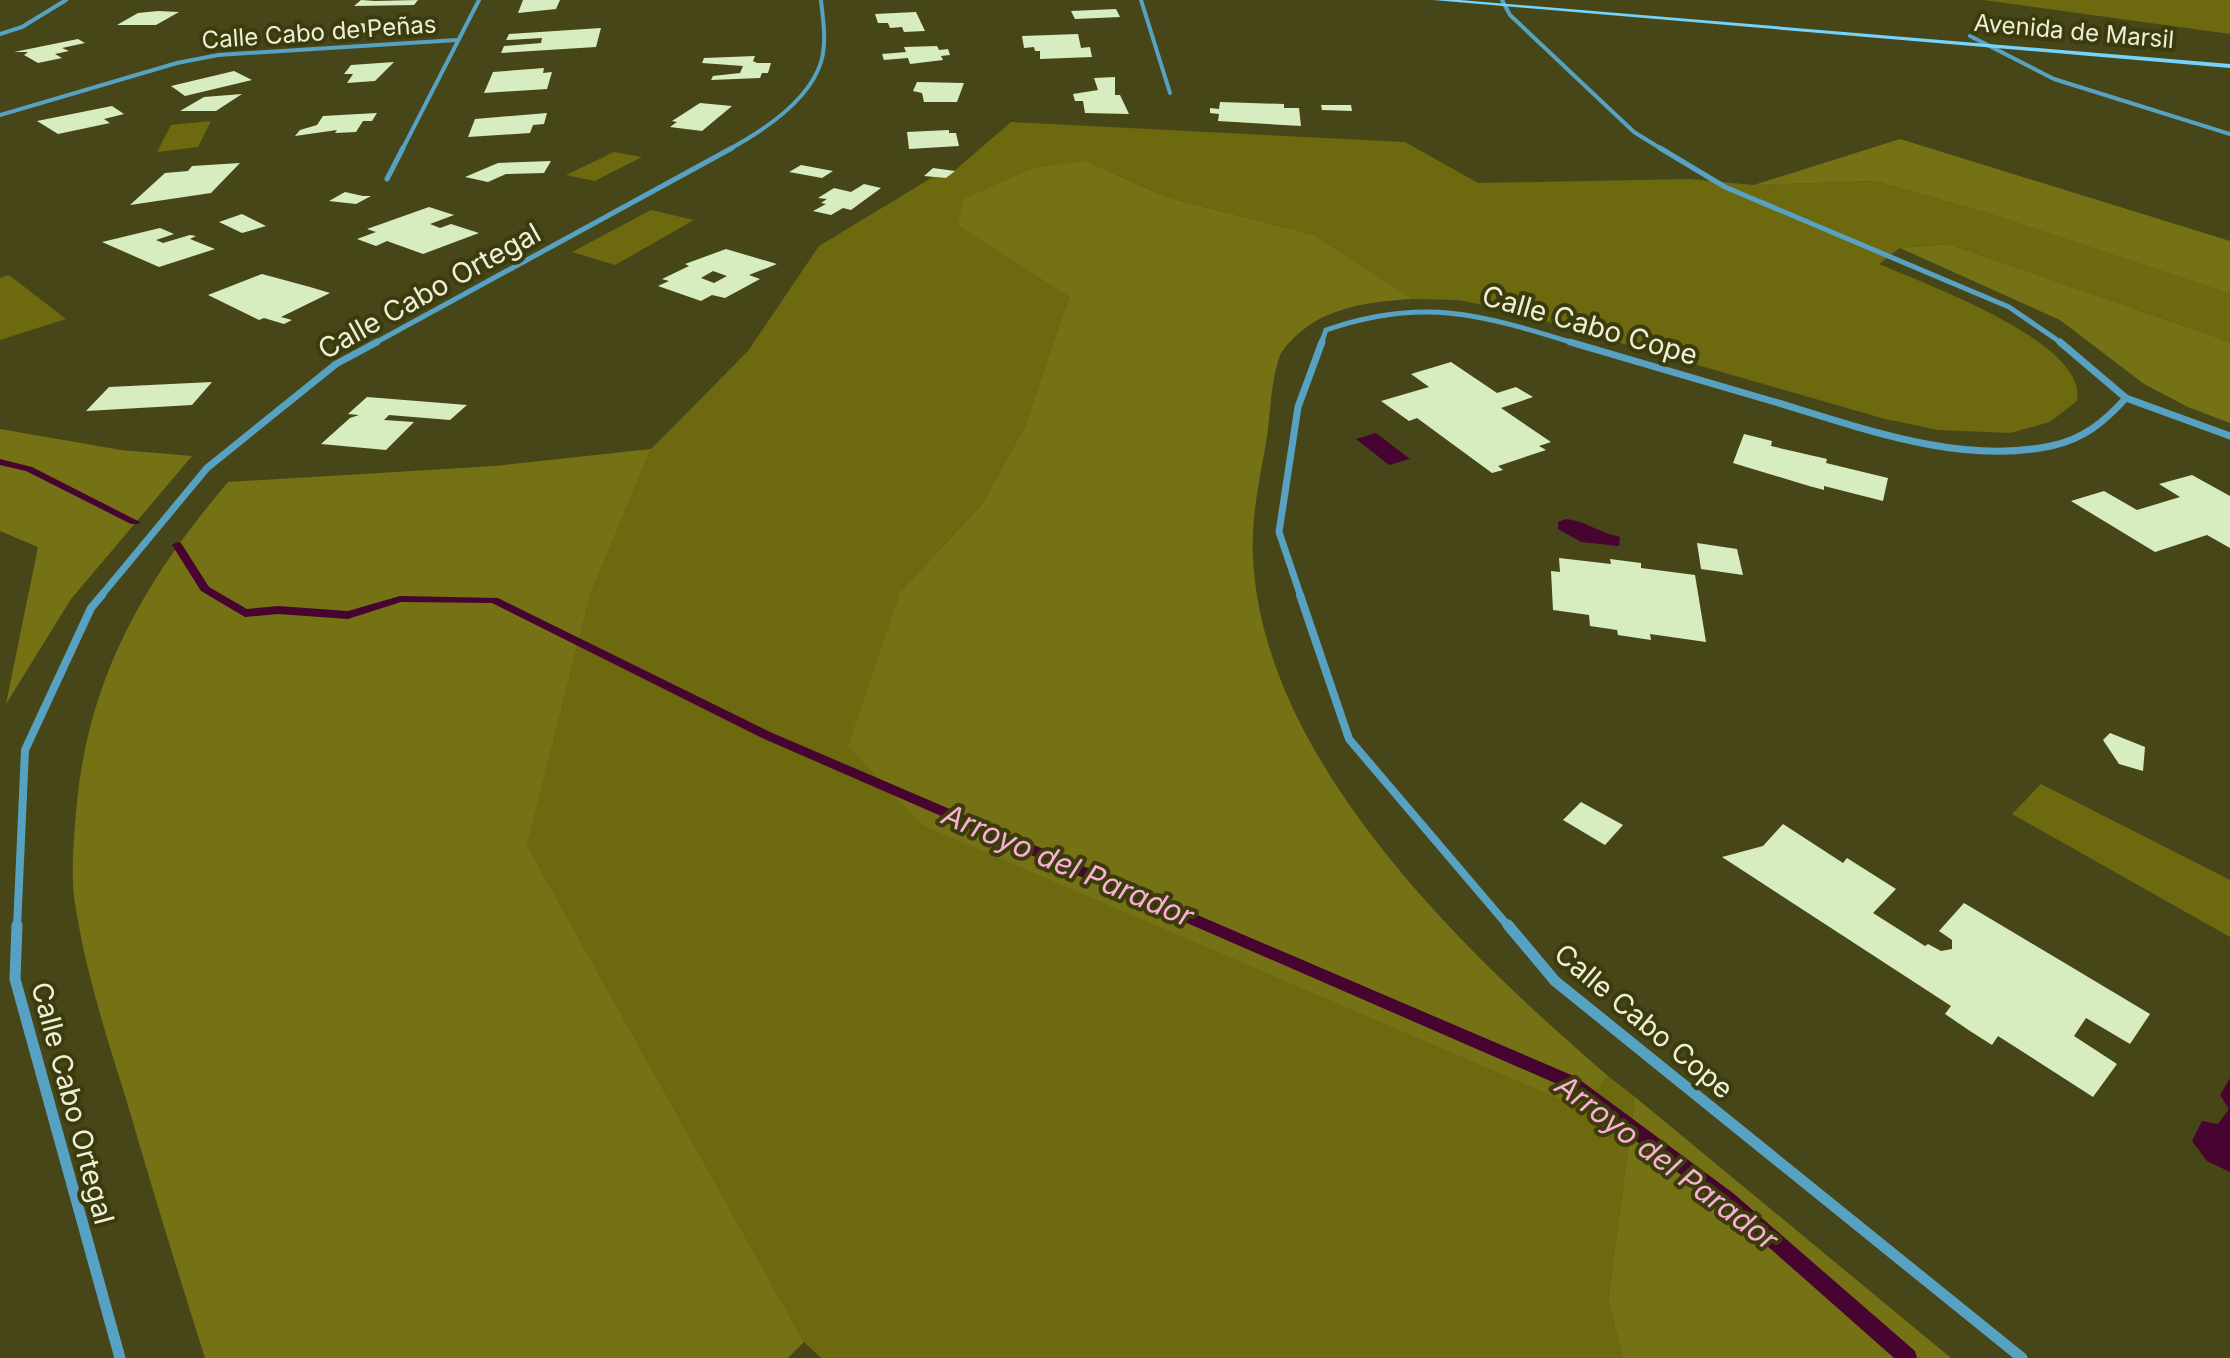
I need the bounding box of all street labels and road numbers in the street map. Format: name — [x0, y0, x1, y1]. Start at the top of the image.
street label: Avenida de Marsil — [1973, 8, 2175, 54]
street label: Calle Cabo de Peñas — [201, 9, 437, 55]
street label: Calle Cabo Ortegal — [312, 216, 546, 366]
street label: Calle Cabo Cope — [1478, 278, 1702, 372]
street label: Calle Cabo Cope — [1548, 936, 1740, 1106]
street label: Calle Cabo Ortegal — [24, 978, 122, 1228]

